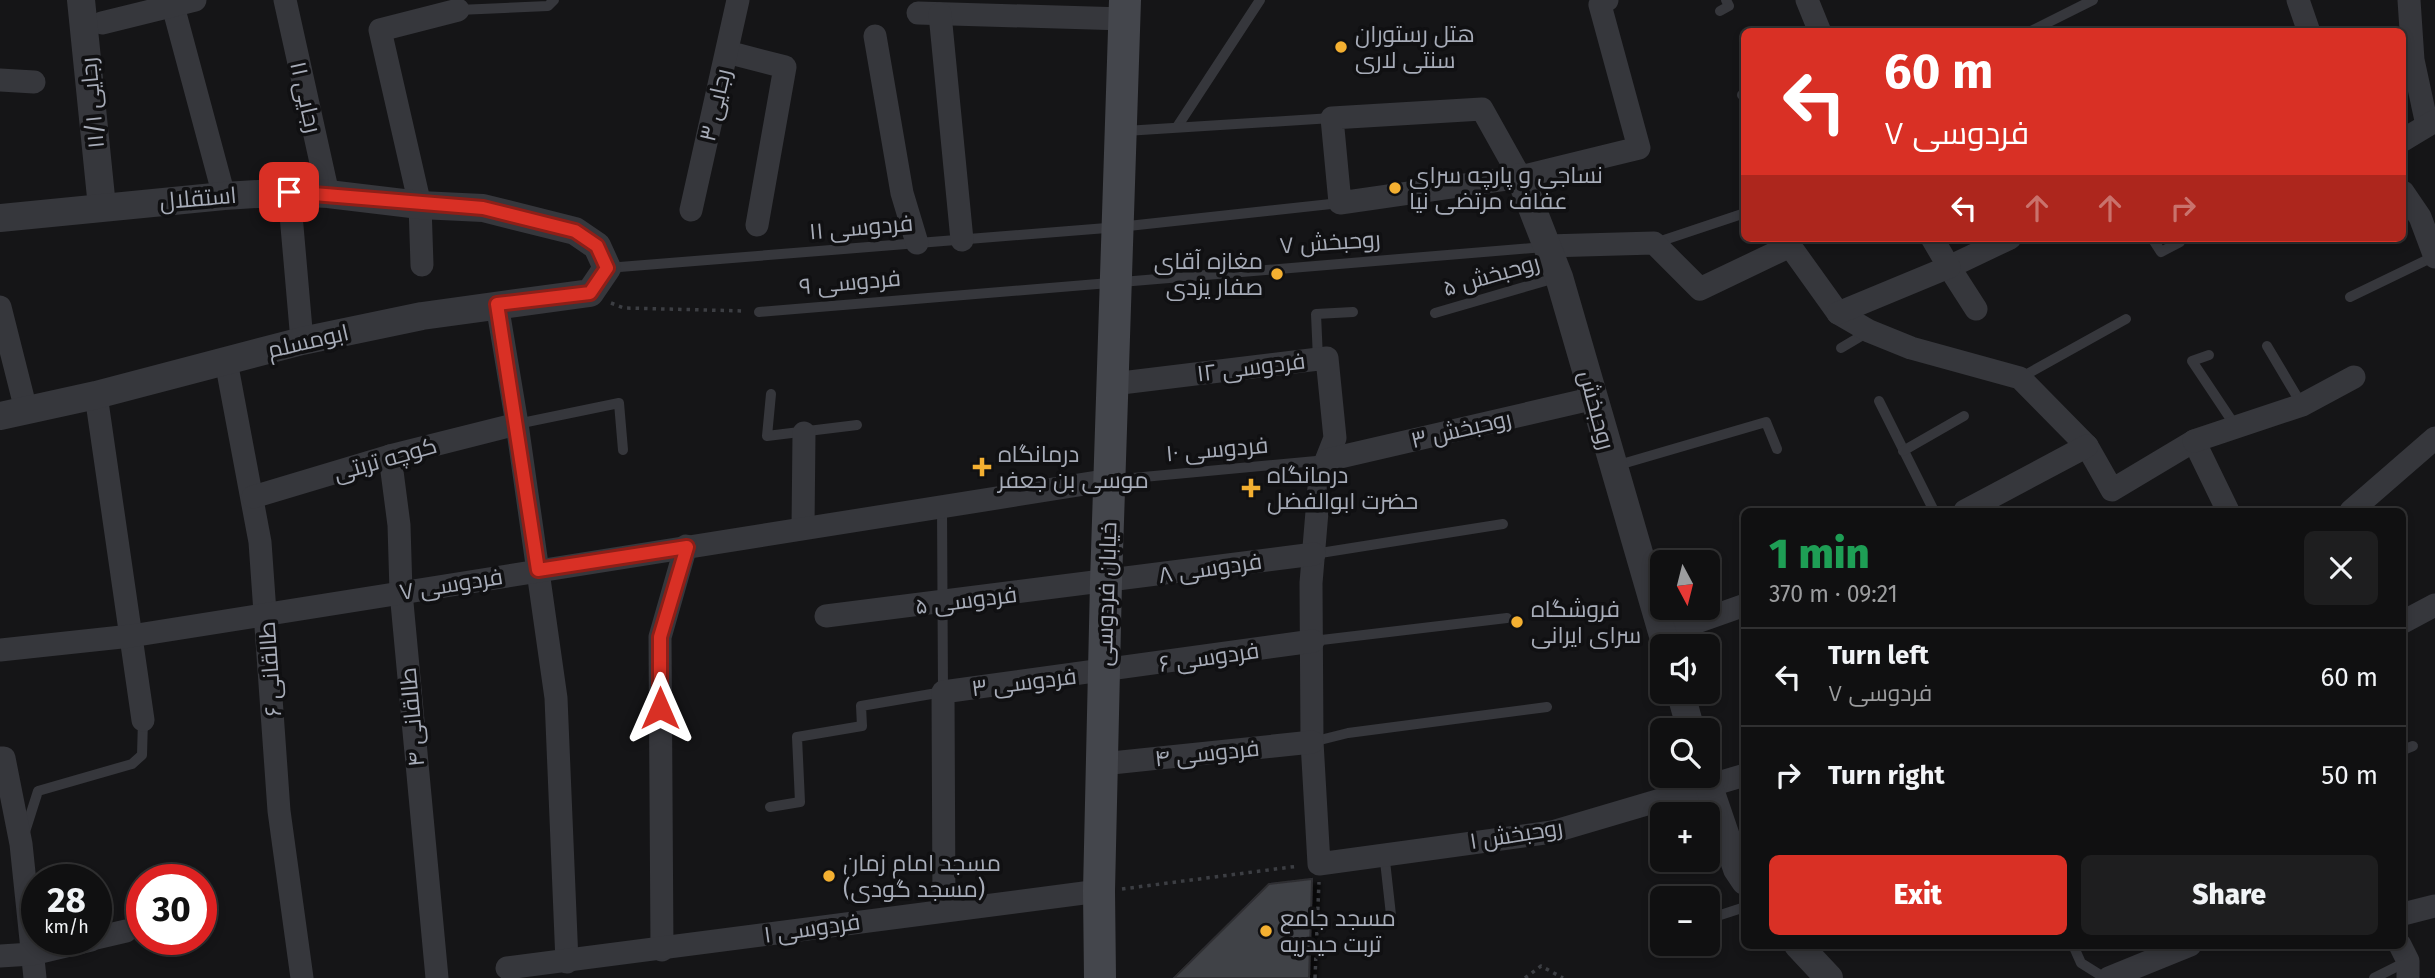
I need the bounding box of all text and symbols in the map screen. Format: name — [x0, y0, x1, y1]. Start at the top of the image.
place label: هتل رستوران سنتی لاری — [1355, 20, 1475, 74]
marker: هتل رستوران سنتی لاری — [1333, 39, 1349, 55]
text: 60 m — [1884, 42, 1993, 101]
street label: رجایی ۱۱/۱ — [74, 56, 110, 150]
icon: left — [1769, 56, 1860, 147]
street label: رجایی ۱۱ — [284, 59, 328, 135]
street label: رجایی ۳ — [693, 66, 737, 144]
text: فردوسی ۷ — [1884, 114, 2029, 152]
place label: نساجی و پارچه سرای عفاف مرتضی نیا — [1409, 161, 1603, 215]
pin — [259, 162, 319, 222]
icon: arrive — [270, 173, 308, 211]
marker: نساجی و پارچه سرای عفاف مرتضی نیا — [1387, 180, 1403, 196]
street label: استقلال — [158, 181, 238, 215]
icon: left — [1945, 189, 1983, 227]
icon: ahead — [2018, 189, 2056, 227]
icon: ahead — [2091, 189, 2129, 227]
icon: right — [2164, 189, 2202, 227]
street label: فردوسی ۱۱ — [808, 209, 914, 245]
street label: روحبخش ۷ — [1279, 225, 1381, 259]
place label: مغازه آقای صفار یزدی — [1154, 247, 1263, 301]
street label: روحبخش ۵ — [1439, 248, 1543, 302]
street label: فردوسی ۹ — [798, 264, 902, 300]
marker: مغازه آقای صفار یزدی — [1269, 266, 1285, 282]
street label: ابومسلم — [265, 318, 352, 366]
street label: فردوسی ۱۲ — [1195, 346, 1307, 388]
street label: روحبخش — [1573, 367, 1621, 453]
street label: روحبخش ۳ — [1408, 404, 1514, 454]
street label: کوچه تربتی — [330, 431, 440, 488]
street label: فردوسی ۱۰ — [1165, 431, 1269, 467]
place label: درمانگاه موسی بن جعفر — [996, 440, 1149, 494]
marker: درمانگاه موسی بن جعفر — [972, 457, 992, 477]
place label: درمانگاه حضرت ابوالفضل — [1267, 461, 1418, 515]
marker: درمانگاه حضرت ابوالفضل — [1241, 478, 1261, 498]
street label: خیابان فردوسی — [1089, 521, 1123, 667]
text: 1 min — [1769, 529, 1870, 579]
button: close — [2304, 531, 2378, 605]
street label: فردوسی ۸ — [1156, 547, 1264, 589]
north arrow — [1650, 550, 1720, 620]
map controls — [1650, 550, 1720, 956]
street label: فردوسی ۷ — [397, 562, 505, 606]
street label: فردوسی ۵ — [913, 580, 1019, 620]
text: 370 m · 09:21 — [1769, 580, 1898, 608]
place label: فروشگاه سرای ایرانی — [1531, 595, 1641, 649]
marker: فروشگاه سرای ایرانی — [1509, 614, 1525, 630]
street label: طالقانی ۶ — [253, 621, 287, 717]
button: sound — [1650, 634, 1720, 704]
street label: فردوسی ۶ — [1157, 636, 1261, 678]
text: Turn left — [1828, 640, 1929, 671]
icon: left — [1769, 658, 1807, 696]
street label: فردوسی ۳ — [970, 662, 1078, 702]
text: 60 m — [2320, 662, 2378, 693]
street label: طالقانی ۴ — [394, 666, 430, 768]
position arrow — [623, 671, 697, 745]
text: فردوسی ۷ — [1828, 679, 1932, 707]
button: search — [1650, 718, 1720, 788]
street label: فردوسی ۴ — [1153, 734, 1261, 772]
icon: right — [1769, 756, 1807, 794]
text: Turn right — [1828, 760, 1945, 791]
text: 50 m — [2321, 760, 2378, 791]
button: + — [1650, 802, 1720, 872]
street label: روحبخش ۱ — [1467, 813, 1565, 855]
place label: مسجد امام زمان (مسجد گودی) — [843, 849, 1001, 903]
button: Exit — [1769, 855, 2067, 935]
button: Share — [2081, 855, 2378, 935]
speed limit sign: 30 — [126, 864, 217, 955]
marker: مسجد امام زمان (مسجد گودی) — [821, 868, 837, 884]
text: 28 — [47, 879, 86, 921]
button: − — [1650, 886, 1720, 956]
place label: مسجد جامع تربت حیدریه — [1280, 904, 1396, 958]
street label: فردوسی ۱ — [762, 907, 862, 949]
text: km/h — [44, 916, 89, 938]
marker: مسجد جامع تربت حیدریه — [1258, 923, 1274, 939]

